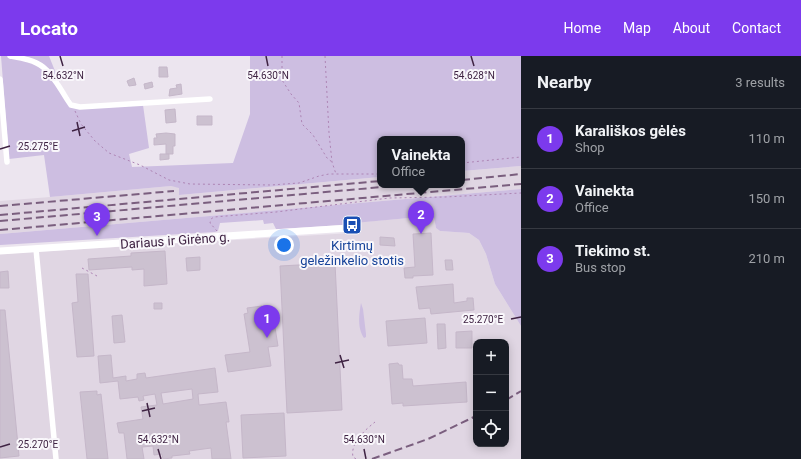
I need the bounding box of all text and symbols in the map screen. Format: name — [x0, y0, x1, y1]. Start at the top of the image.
text: Locato — [20, 17, 78, 40]
text: Home — [563, 20, 601, 36]
text: Map — [623, 20, 651, 36]
text: About — [673, 20, 710, 36]
text: Contact — [732, 20, 781, 36]
text: 54.632°N — [42, 70, 84, 81]
text: 54.630°N — [247, 70, 289, 81]
text: 54.628°N — [453, 70, 495, 81]
text: Nearby — [537, 72, 592, 92]
text: 3 results — [735, 75, 785, 90]
text: Karališkos gėlės — [575, 122, 686, 140]
text: 1 — [546, 131, 554, 146]
text: 110 m — [748, 131, 785, 146]
popup — [377, 136, 465, 188]
text: Shop — [575, 140, 605, 155]
text: 25.275°E — [18, 141, 58, 152]
text: Vainekta — [391, 146, 451, 164]
text: Office — [391, 164, 425, 179]
text: Vainekta — [575, 182, 634, 200]
text: 2 — [546, 191, 554, 206]
text: 150 m — [748, 191, 785, 206]
text: Office — [575, 200, 609, 215]
pin: 2 — [408, 201, 434, 234]
pin: 3 — [84, 203, 110, 236]
bus stop icon: Kirtimų geležinkelio stotis — [341, 214, 363, 236]
street label: Dariaus ir Girėno g. — [120, 229, 230, 252]
your location — [274, 235, 294, 255]
place label: Kirtimų geležinkelio stotis — [300, 238, 404, 268]
text: Tiekimo st. — [575, 242, 651, 260]
text: 3 — [546, 251, 554, 266]
text: 210 m — [748, 251, 785, 266]
text: Bus stop — [575, 260, 626, 275]
pin: 1 — [254, 305, 280, 338]
text: 25.270°E — [463, 314, 503, 325]
map controls — [473, 339, 509, 447]
button: + — [473, 339, 509, 375]
button: − — [473, 375, 509, 411]
button: locate — [473, 411, 509, 447]
text: 54.632°N — [137, 434, 179, 445]
text: 54.630°N — [343, 434, 385, 445]
text: 25.270°E — [18, 439, 58, 450]

